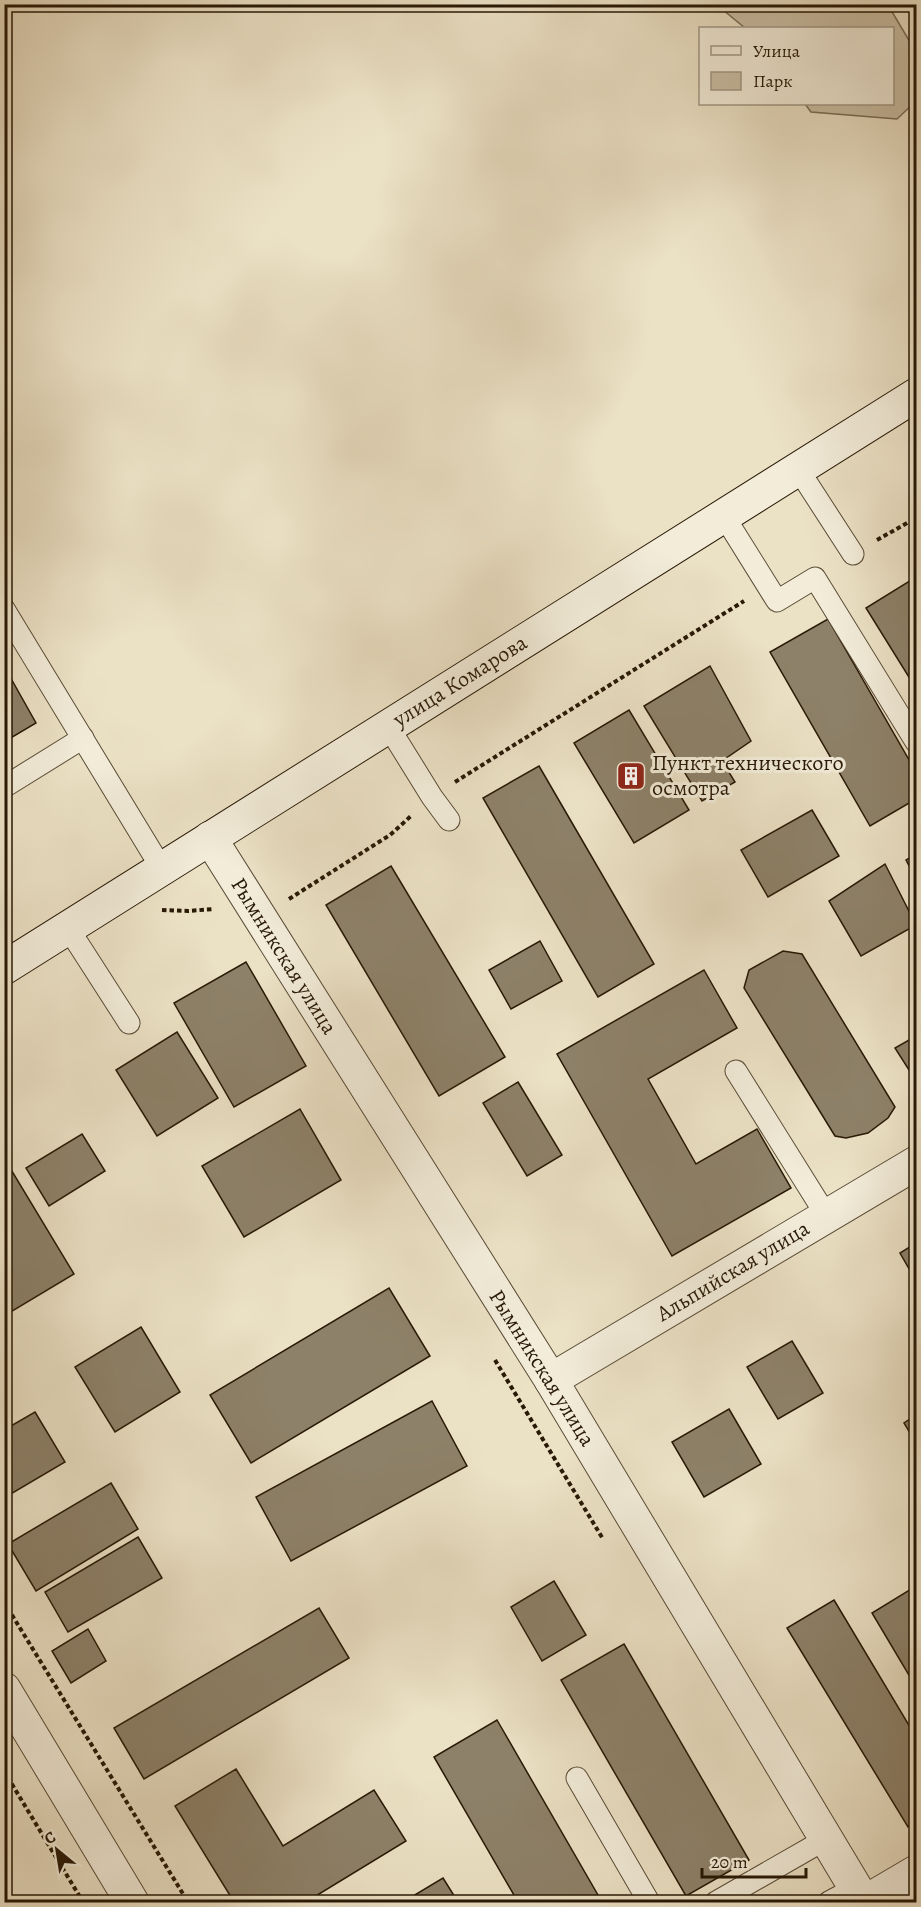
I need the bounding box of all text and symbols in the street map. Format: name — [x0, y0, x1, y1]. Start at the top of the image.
legend — [699, 27, 894, 105]
text: Улица — [753, 39, 801, 63]
text: Парк — [753, 69, 793, 93]
street label: улица Комарова — [386, 627, 534, 735]
place label: Пункт технического осмотра — [652, 748, 844, 803]
building icon: Пункт технического осмотра — [615, 760, 647, 792]
street label: Рымникская улица — [224, 872, 345, 1041]
street label: Альпийская улица — [650, 1213, 816, 1329]
street label: Рымникская улица — [482, 1284, 603, 1453]
north arrow — [27, 1820, 87, 1880]
text: С — [40, 1826, 60, 1850]
scale bar — [702, 1841, 806, 1879]
text: 20 m — [711, 1850, 748, 1874]

